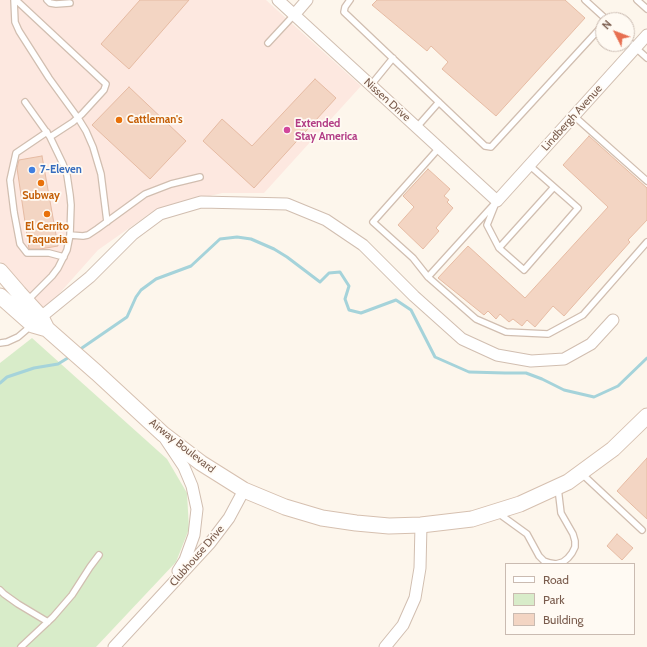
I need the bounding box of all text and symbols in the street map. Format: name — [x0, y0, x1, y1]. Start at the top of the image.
north arrow — [595, 12, 635, 52]
text: N — [599, 17, 615, 32]
street label: Nissen Drive — [361, 76, 413, 124]
street label: Lindbergh Avenue — [539, 82, 605, 154]
place label: Cattleman's — [127, 113, 183, 127]
marker: Cattleman's — [114, 115, 124, 125]
place label: Extended Stay America — [295, 117, 358, 143]
marker: Extended Stay America — [282, 125, 292, 135]
place label: 7-Eleven — [40, 163, 82, 177]
marker: 7-Eleven — [27, 165, 37, 175]
marker: Subway — [36, 178, 46, 188]
place label: Subway — [22, 189, 60, 203]
marker: El Cerrito Taqueria — [42, 209, 52, 219]
place label: El Cerrito Taqueria — [25, 220, 69, 246]
street label: Airway Boulevard — [146, 416, 218, 476]
street label: Clubhouse Drive — [167, 523, 227, 589]
legend — [505, 563, 635, 635]
text: Road — [543, 572, 569, 587]
text: Park — [543, 592, 565, 607]
text: Building — [543, 612, 584, 627]

